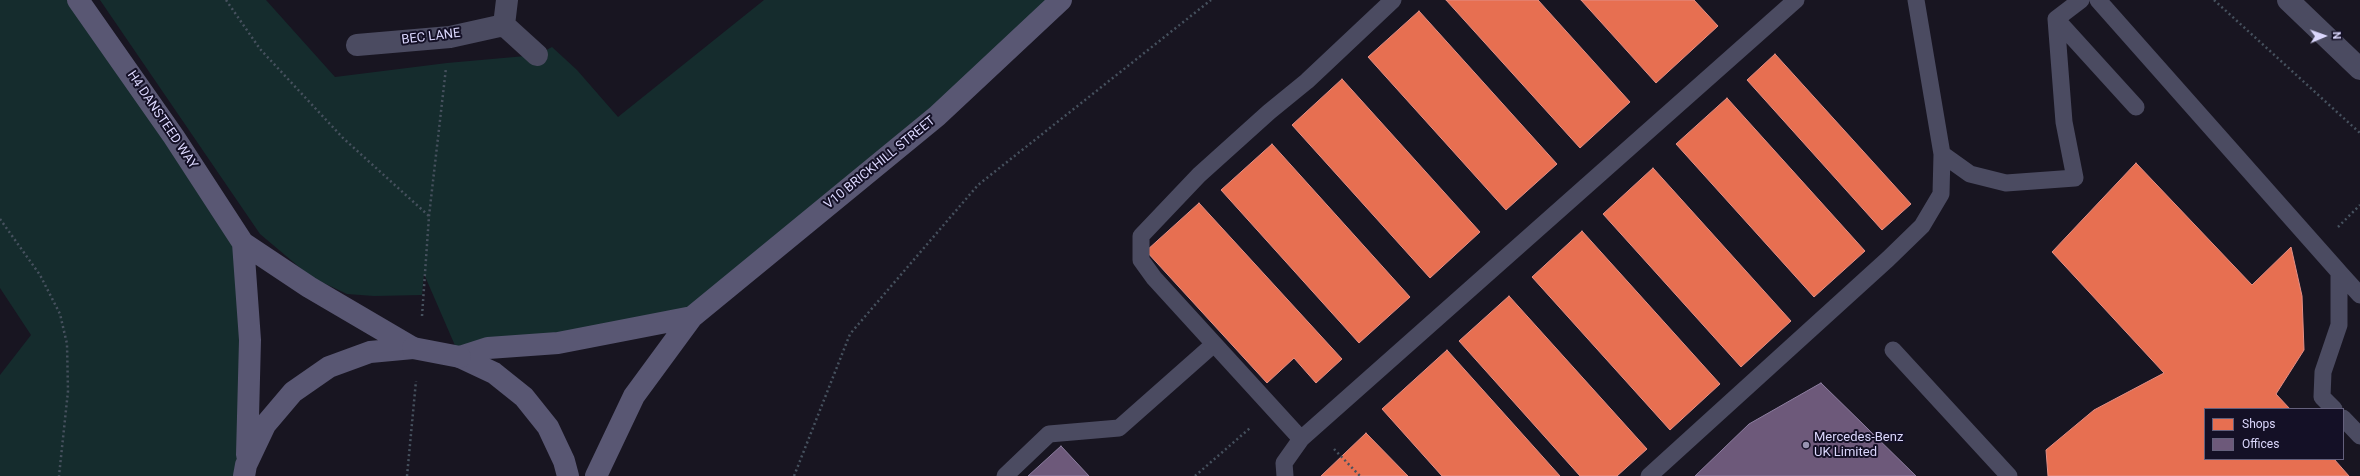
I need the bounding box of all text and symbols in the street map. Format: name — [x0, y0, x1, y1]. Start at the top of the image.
north arrow — [2304, 16, 2344, 56]
street label: BEC LANE — [401, 26, 461, 48]
text: N — [2330, 31, 2343, 40]
street label: H4 DANSTEED WAY — [123, 68, 201, 172]
street label: V10 BRICKHILL STREET — [821, 113, 939, 213]
legend — [2204, 408, 2344, 460]
text: Shops — [2242, 417, 2276, 431]
place label: Mercedes-Benz UK Limited — [1814, 430, 1903, 461]
text: Offices — [2242, 437, 2279, 451]
marker: Mercedes-Benz UK Limited — [1801, 440, 1811, 450]

